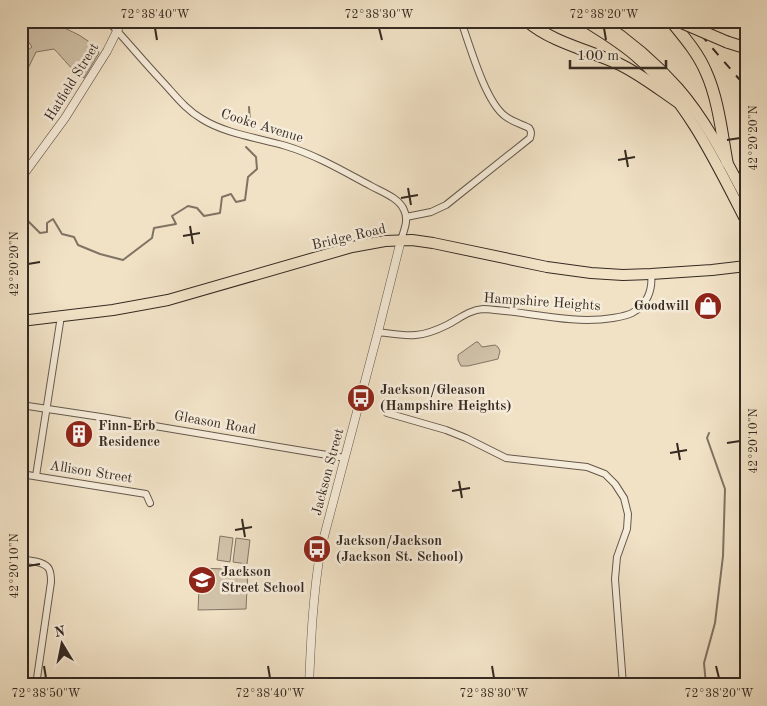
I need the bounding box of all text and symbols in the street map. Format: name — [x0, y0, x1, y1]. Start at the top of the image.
text: 72°38'40"W — [120, 9, 190, 21]
text: 72°38'30"W — [344, 9, 414, 21]
text: 72°38'20"W — [569, 9, 639, 21]
scale bar — [570, 38, 666, 70]
street label: Hatfield Street — [43, 41, 102, 123]
text: 100 m — [577, 49, 619, 64]
text: 42°20'20"N — [748, 105, 760, 171]
street label: Cooke Avenue — [219, 107, 305, 145]
street label: Bridge Road — [311, 222, 387, 252]
text: 42°20'20"N — [9, 231, 21, 297]
street label: Hampshire Heights — [483, 291, 601, 313]
shop icon: Goodwill — [693, 291, 723, 321]
place label: Goodwill — [634, 299, 689, 313]
bus stop icon: Jackson/Gleason (Hampshire Heights) — [346, 383, 376, 413]
place label: Jackson/Gleason (Hampshire Heights) — [380, 383, 511, 413]
text: 42°20'10"N — [748, 408, 760, 474]
street label: Gleason Road — [173, 409, 257, 437]
building icon: Finn-Erb Residence — [64, 419, 94, 449]
place label: Finn-Erb Residence — [98, 419, 160, 449]
street label: Jackson Street — [310, 427, 346, 517]
street label: Allison Street — [49, 459, 133, 485]
text: 42°20'10"N — [9, 533, 21, 599]
bus stop icon: Jackson/Jackson (Jackson St. School) — [302, 534, 332, 564]
place label: Jackson/Jackson (Jackson St. School) — [336, 534, 463, 564]
school or university icon: Jackson Street School — [187, 565, 217, 595]
place label: Jackson Street School — [221, 565, 305, 595]
north arrow — [38, 618, 88, 668]
text: N — [53, 624, 67, 640]
text: 72°38'50"W — [11, 687, 81, 700]
text: 72°38'40"W — [235, 688, 305, 700]
text: 72°38'30"W — [459, 688, 529, 700]
text: 72°38'20"W — [684, 688, 754, 700]

